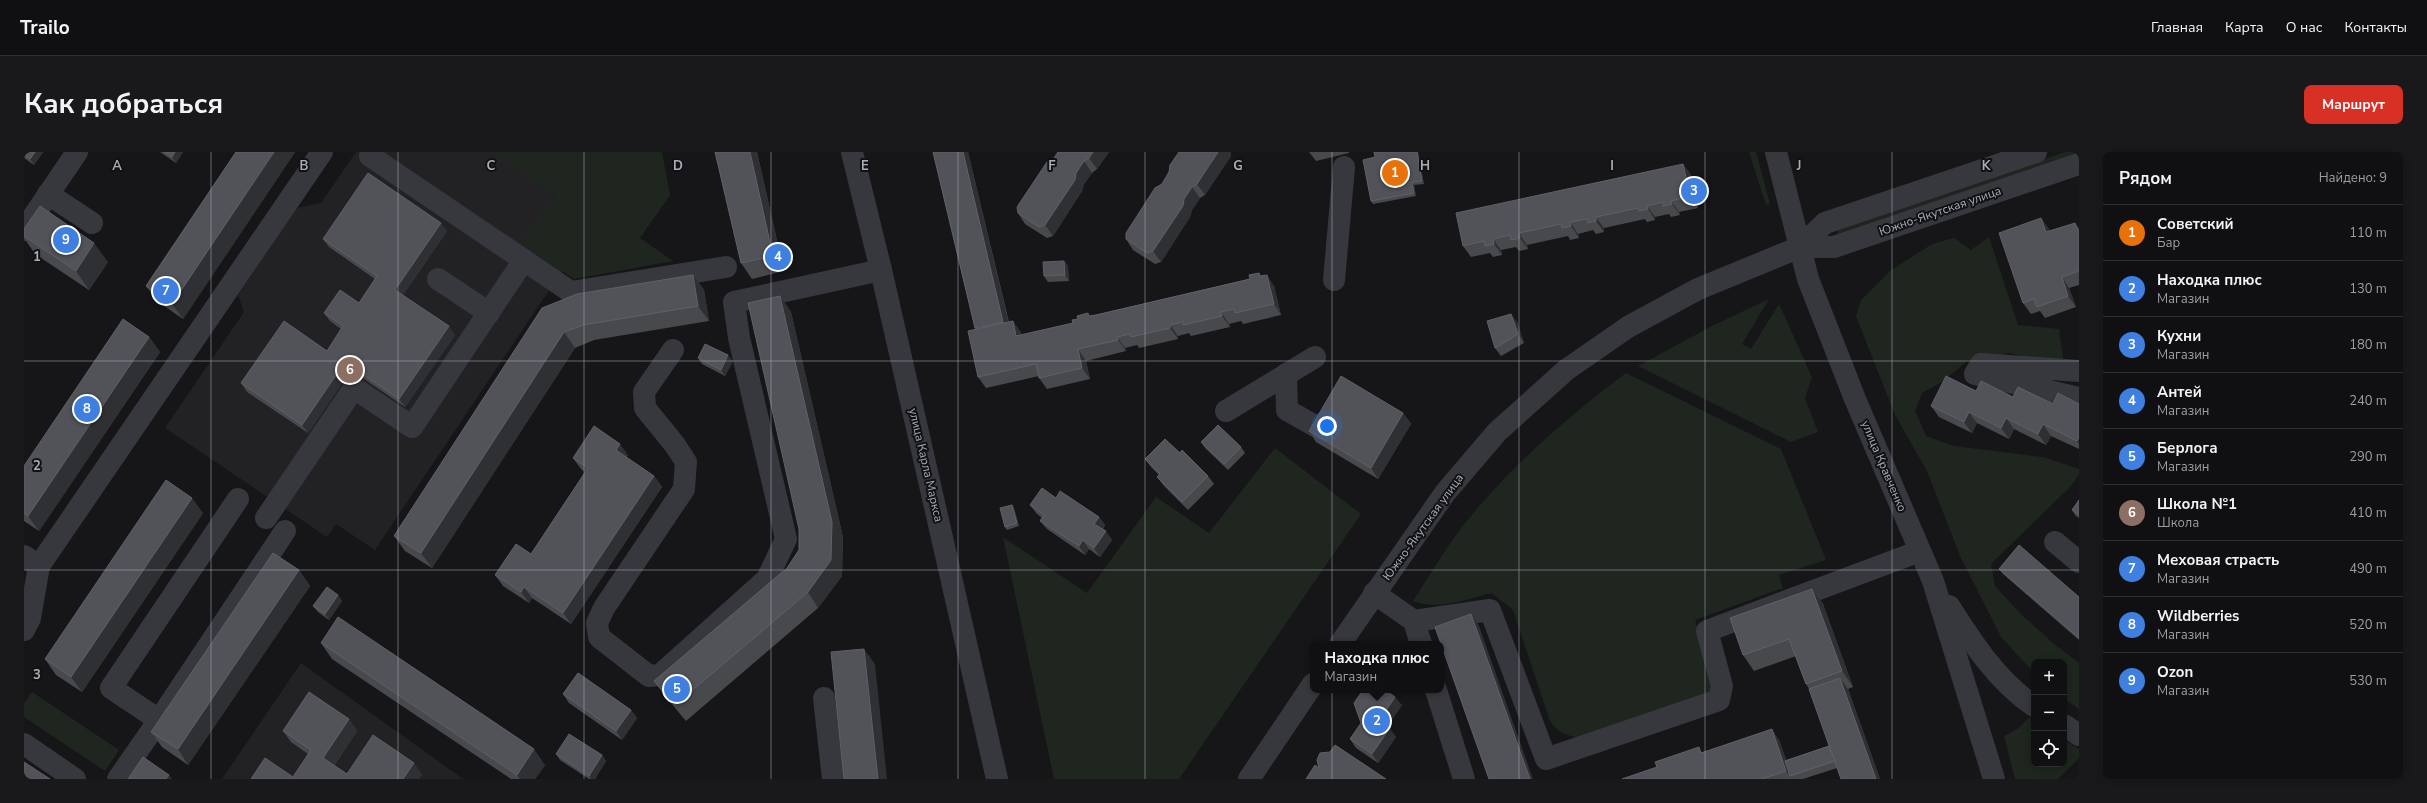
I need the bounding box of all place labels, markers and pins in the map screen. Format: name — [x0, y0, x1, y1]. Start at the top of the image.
pin: 1 — [1382, 158, 1408, 188]
pin: 3 — [1681, 176, 1707, 206]
pin: 9 — [53, 225, 79, 255]
pin: 4 — [765, 242, 791, 272]
pin: 7 — [153, 276, 179, 306]
pin: 6 — [337, 355, 363, 385]
pin: 8 — [74, 394, 100, 424]
pin: 5 — [664, 674, 690, 704]
pin: 2 — [1364, 706, 1390, 736]

